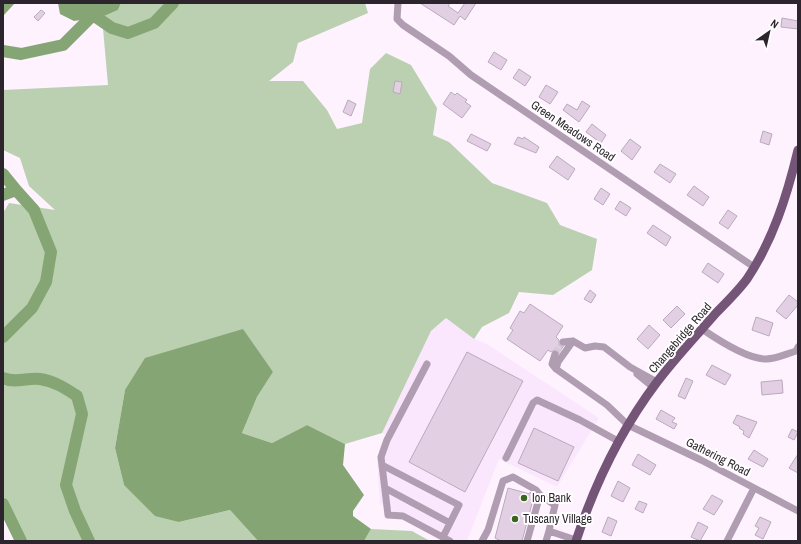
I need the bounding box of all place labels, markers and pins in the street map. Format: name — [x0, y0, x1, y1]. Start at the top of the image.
place label: Ion Bank — [532, 490, 571, 506]
marker: Ion Bank — [519, 493, 529, 503]
place label: Tuscany Village — [523, 511, 592, 527]
marker: Tuscany Village — [510, 514, 520, 524]

